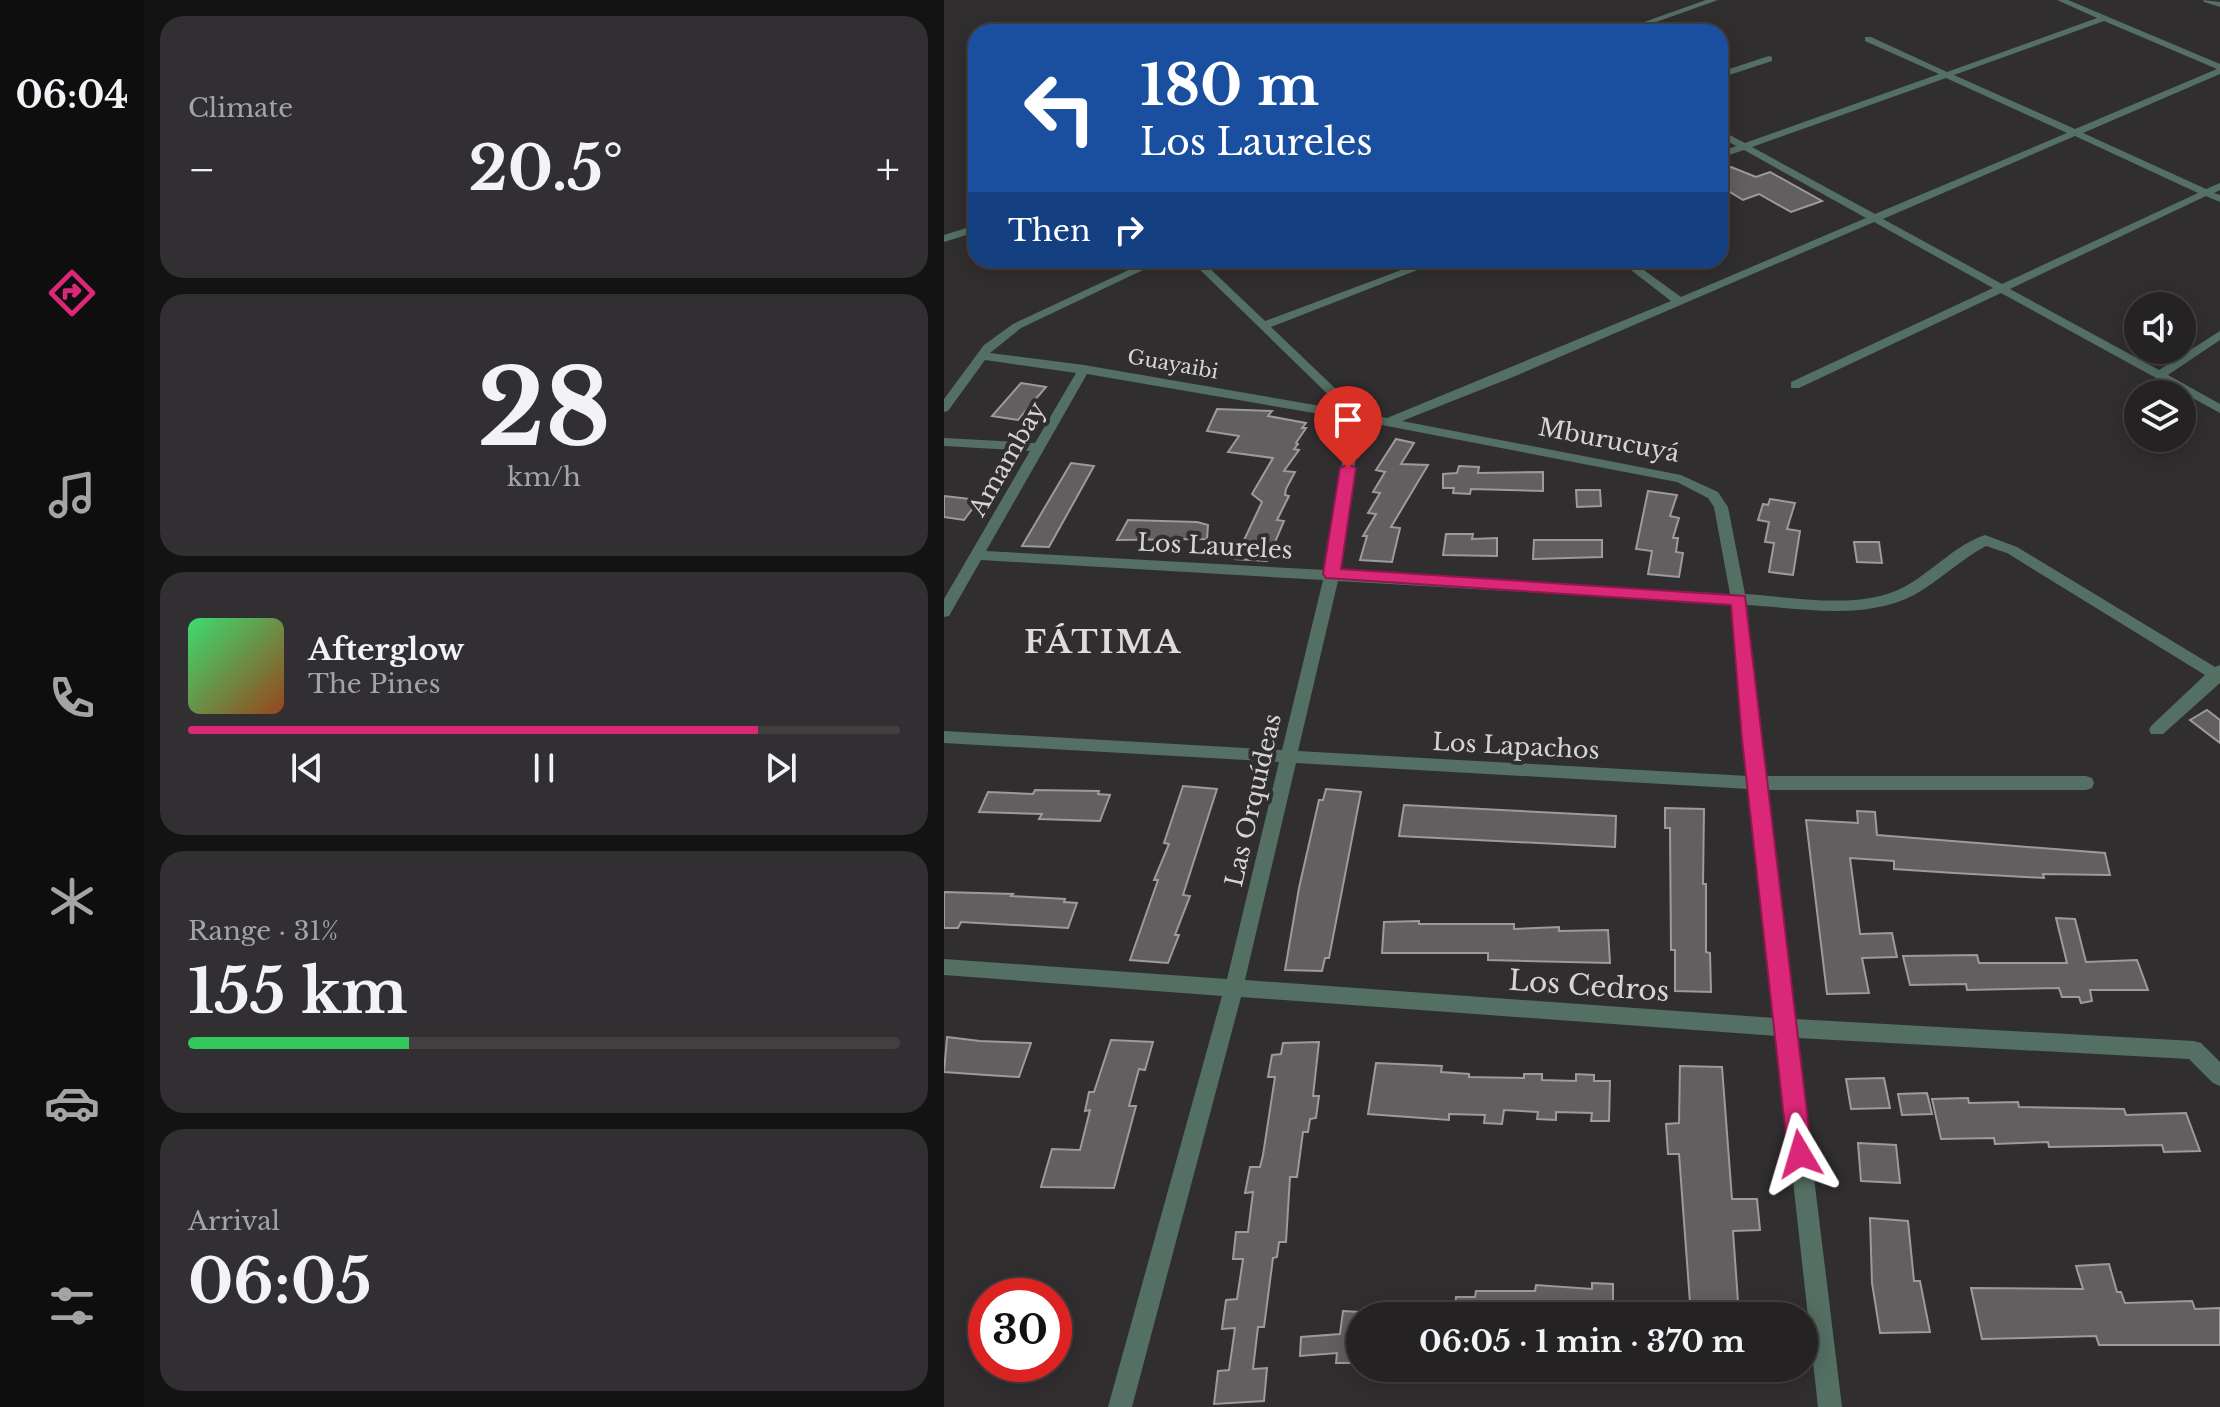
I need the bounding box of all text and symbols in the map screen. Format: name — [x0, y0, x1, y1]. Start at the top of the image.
text: 180 m — [1140, 51, 1319, 120]
icon: left — [1008, 56, 1112, 160]
text: 06:04 — [16, 73, 128, 118]
text: Climate — [188, 92, 293, 124]
text: Los Laureles — [1140, 120, 1373, 165]
text: 20.5° — [469, 132, 623, 206]
text: − — [188, 142, 216, 197]
text: + — [876, 142, 900, 197]
icon: right — [1107, 208, 1151, 252]
text: Then — [1008, 212, 1091, 249]
icon: directions — [44, 265, 100, 321]
map controls — [2124, 292, 2196, 452]
button: sound — [2124, 292, 2196, 364]
text: 28 — [477, 344, 611, 473]
street label: Guayaibi — [1126, 344, 1220, 384]
button: layers — [2124, 380, 2196, 452]
pin — [1314, 386, 1382, 468]
street label: Amambay — [962, 396, 1052, 522]
icon: arrive — [1326, 398, 1370, 442]
street label: Mburucuyá — [1536, 412, 1683, 468]
text: km/h — [507, 461, 581, 493]
icon: music — [44, 467, 100, 523]
street label: Los Laureles — [1137, 527, 1293, 565]
district label: FÁTIMA — [1024, 622, 1182, 662]
text: Afterglow — [308, 631, 464, 668]
text: The Pines — [308, 668, 440, 700]
icon: phone — [44, 670, 100, 726]
street label: Las Orquídeas — [1219, 711, 1287, 889]
street label: Los Lapachos — [1432, 727, 1600, 765]
icon: previous — [285, 746, 329, 790]
icon: pause — [522, 746, 566, 790]
icon: next — [759, 746, 803, 790]
icon: climate — [44, 873, 100, 929]
text: Range · 31% — [188, 915, 339, 947]
text: 155 km — [188, 955, 408, 1029]
street label: Los Cedros — [1508, 963, 1670, 1009]
icon: car — [44, 1075, 100, 1131]
position arrow — [1758, 1112, 1842, 1196]
text: Arrival — [188, 1205, 280, 1237]
text: 06:05 — [188, 1245, 372, 1319]
icon: filters — [44, 1278, 100, 1334]
speed limit sign: 30 — [968, 1278, 1072, 1382]
text: 06:05 · 1 min · 370 m — [1419, 1323, 1745, 1360]

